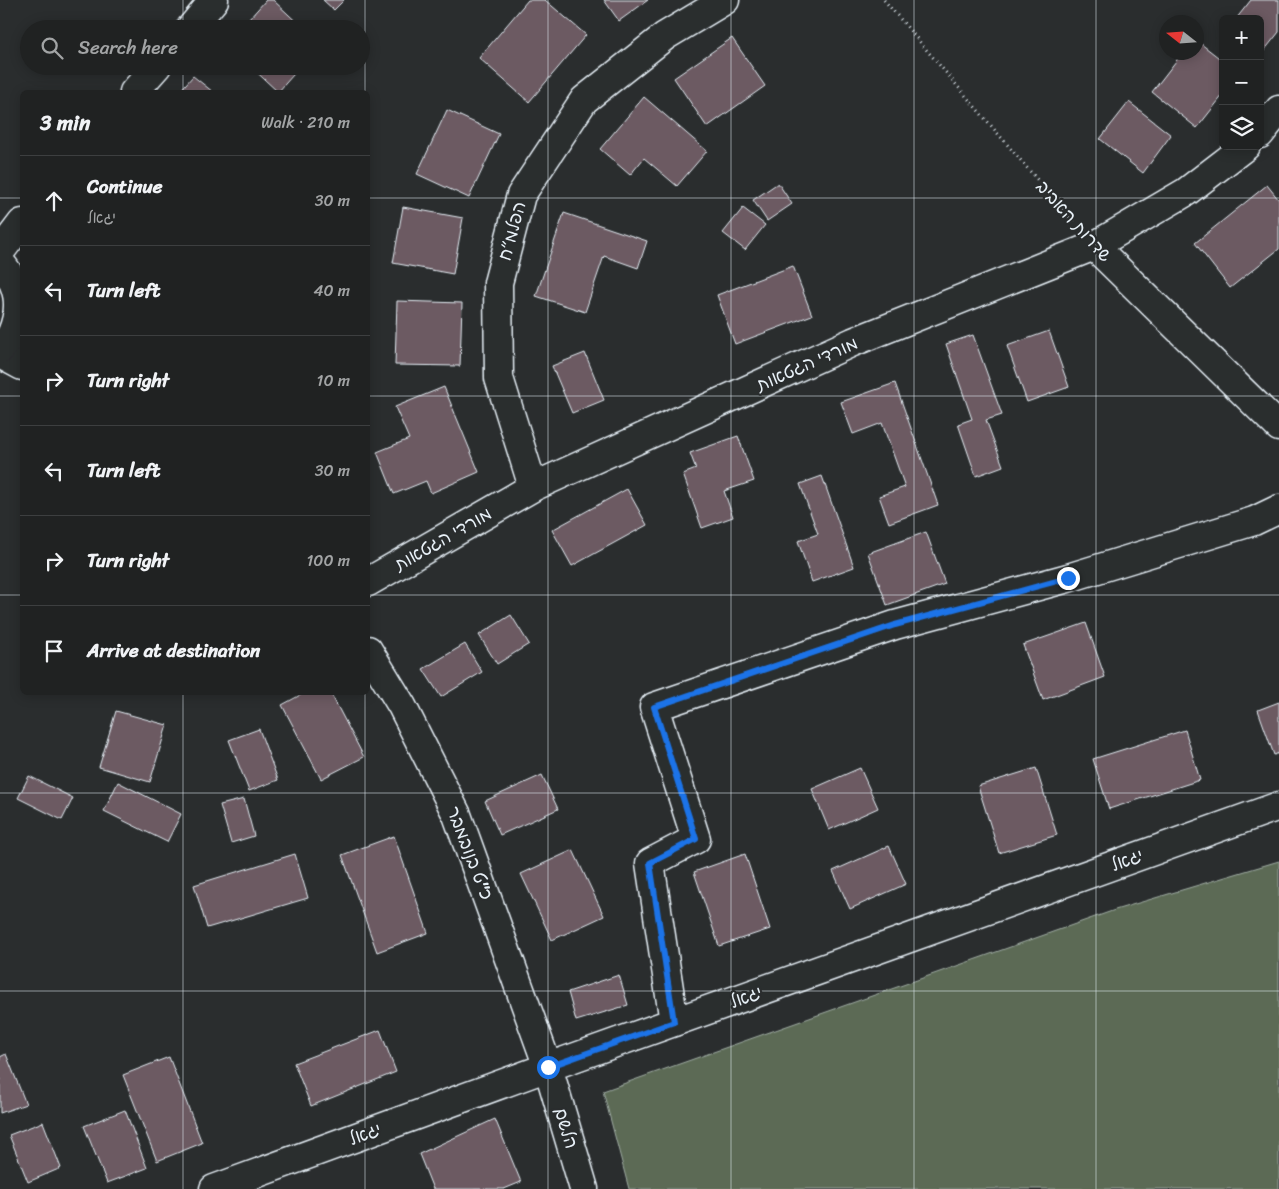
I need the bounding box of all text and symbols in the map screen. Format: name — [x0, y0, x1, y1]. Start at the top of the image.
north arrow — [1159, 15, 1204, 60]
map controls — [1219, 15, 1264, 150]
button: + — [1219, 15, 1264, 60]
search box — [20, 20, 370, 75]
text: Search here — [78, 31, 178, 64]
icon: search — [38, 34, 66, 62]
button: − — [1219, 60, 1264, 105]
text: 3 min — [40, 104, 90, 142]
button: layers — [1219, 105, 1264, 150]
text: Walk · 210 m — [261, 108, 350, 137]
text: Continue — [87, 170, 163, 203]
street label: שדרות האביב — [1028, 172, 1120, 270]
text: 30 m — [315, 186, 350, 215]
icon: ahead — [40, 187, 68, 215]
street label: הפלמ״ח — [489, 198, 535, 264]
text: יגאל — [87, 203, 116, 232]
text: Turn left — [87, 274, 160, 307]
text: 40 m — [313, 276, 350, 305]
icon: left — [40, 277, 68, 305]
street label: מורדי הגטאות — [750, 327, 863, 401]
text: Turn right — [87, 364, 169, 397]
text: 10 m — [317, 366, 350, 395]
icon: right — [40, 367, 68, 395]
text: Turn left — [87, 454, 160, 487]
text: 30 m — [315, 456, 350, 485]
icon: left — [40, 457, 68, 485]
street label: מורדי הגטאות — [387, 498, 498, 581]
text: Turn right — [87, 544, 169, 577]
text: 100 m — [306, 546, 350, 575]
icon: right — [40, 547, 68, 575]
route end — [1057, 567, 1080, 590]
text: Arrive at destination — [87, 634, 260, 667]
icon: arrive — [40, 637, 68, 665]
street label: כ"ט בנובמבר — [437, 801, 503, 905]
street label: יגאל — [1106, 839, 1148, 881]
street label: יגאל — [725, 976, 767, 1018]
route start — [537, 1056, 560, 1079]
street label: הלשם — [545, 1103, 587, 1153]
street label: יגאל — [344, 1113, 386, 1155]

